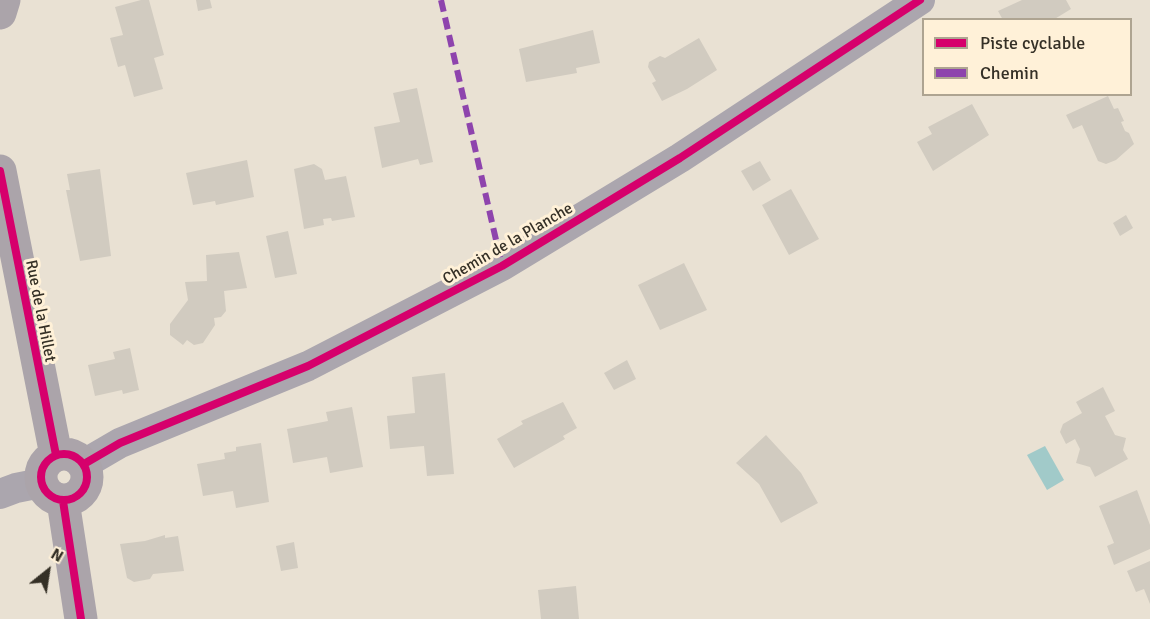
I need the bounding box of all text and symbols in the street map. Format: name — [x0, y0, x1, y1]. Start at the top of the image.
legend — [922, 18, 1132, 96]
text: Piste cyclable — [980, 32, 1085, 54]
text: Chemin — [980, 62, 1039, 84]
street label: Chemin de la Planche — [440, 199, 576, 289]
street label: Rue de la Hillet — [21, 258, 59, 364]
north arrow — [18, 541, 78, 601]
text: N — [47, 544, 67, 567]

